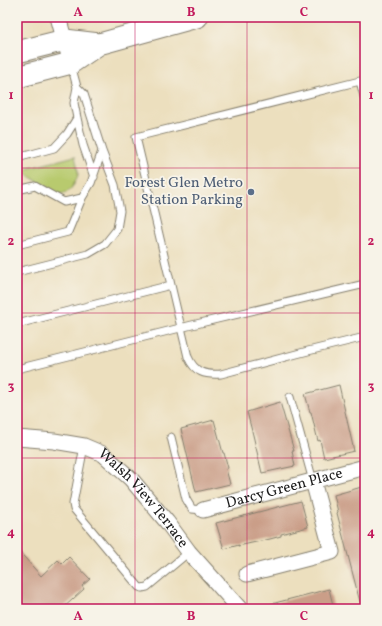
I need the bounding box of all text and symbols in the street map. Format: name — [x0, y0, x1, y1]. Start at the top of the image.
text: A — [73, 4, 83, 22]
text: B — [187, 4, 196, 22]
text: C — [300, 4, 308, 22]
text: 1 — [8, 87, 14, 105]
text: 1 — [368, 87, 374, 105]
place label: Forest Glen Metro Station Parking — [124, 173, 243, 211]
marker: Forest Glen Metro Station Parking — [246, 187, 256, 197]
text: 2 — [8, 233, 15, 251]
text: 2 — [368, 233, 375, 251]
text: 3 — [8, 378, 15, 396]
text: 3 — [368, 378, 375, 396]
street label: Walsh View Terrace — [93, 444, 193, 552]
street label: Darcy Green Place — [223, 463, 345, 514]
text: 4 — [7, 524, 15, 542]
text: 4 — [367, 524, 375, 542]
text: A — [73, 608, 83, 626]
text: B — [187, 608, 196, 626]
text: C — [300, 608, 308, 626]

